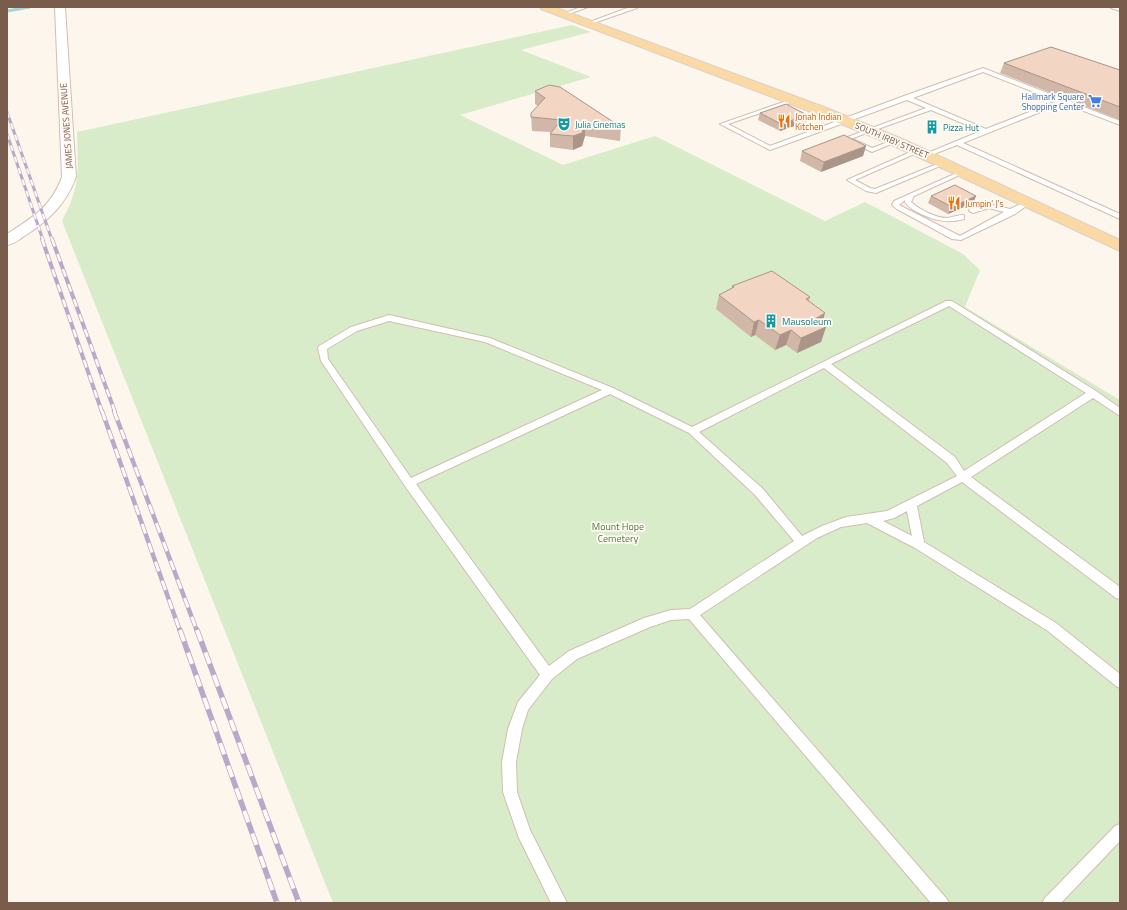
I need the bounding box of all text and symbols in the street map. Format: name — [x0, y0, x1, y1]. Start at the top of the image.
street label: JAMES JONES AVENUE — [57, 83, 75, 169]
place label: Hallmark Square Shopping Center — [1021, 90, 1084, 113]
supermarket icon: Hallmark Square Shopping Center — [1087, 93, 1103, 109]
place label: Jonah Indian Kitchen — [795, 110, 842, 133]
restaurant icon: Jonah Indian Kitchen — [776, 113, 792, 129]
theatre icon: Julia Cinemas — [556, 116, 572, 132]
place label: Julia Cinemas — [575, 118, 625, 131]
street label: SOUTH IRBY STREET — [853, 119, 931, 162]
building icon: Pizza Hut — [924, 119, 940, 135]
place label: Pizza Hut — [943, 121, 980, 134]
restaurant icon: Jumpin' J's — [946, 195, 962, 211]
place label: Jumpin' J's — [965, 197, 1004, 210]
building icon: Mausoleum — [763, 313, 779, 329]
place label: Mausoleum — [782, 314, 832, 329]
park label: Mount Hope Cemetery — [592, 519, 644, 546]

